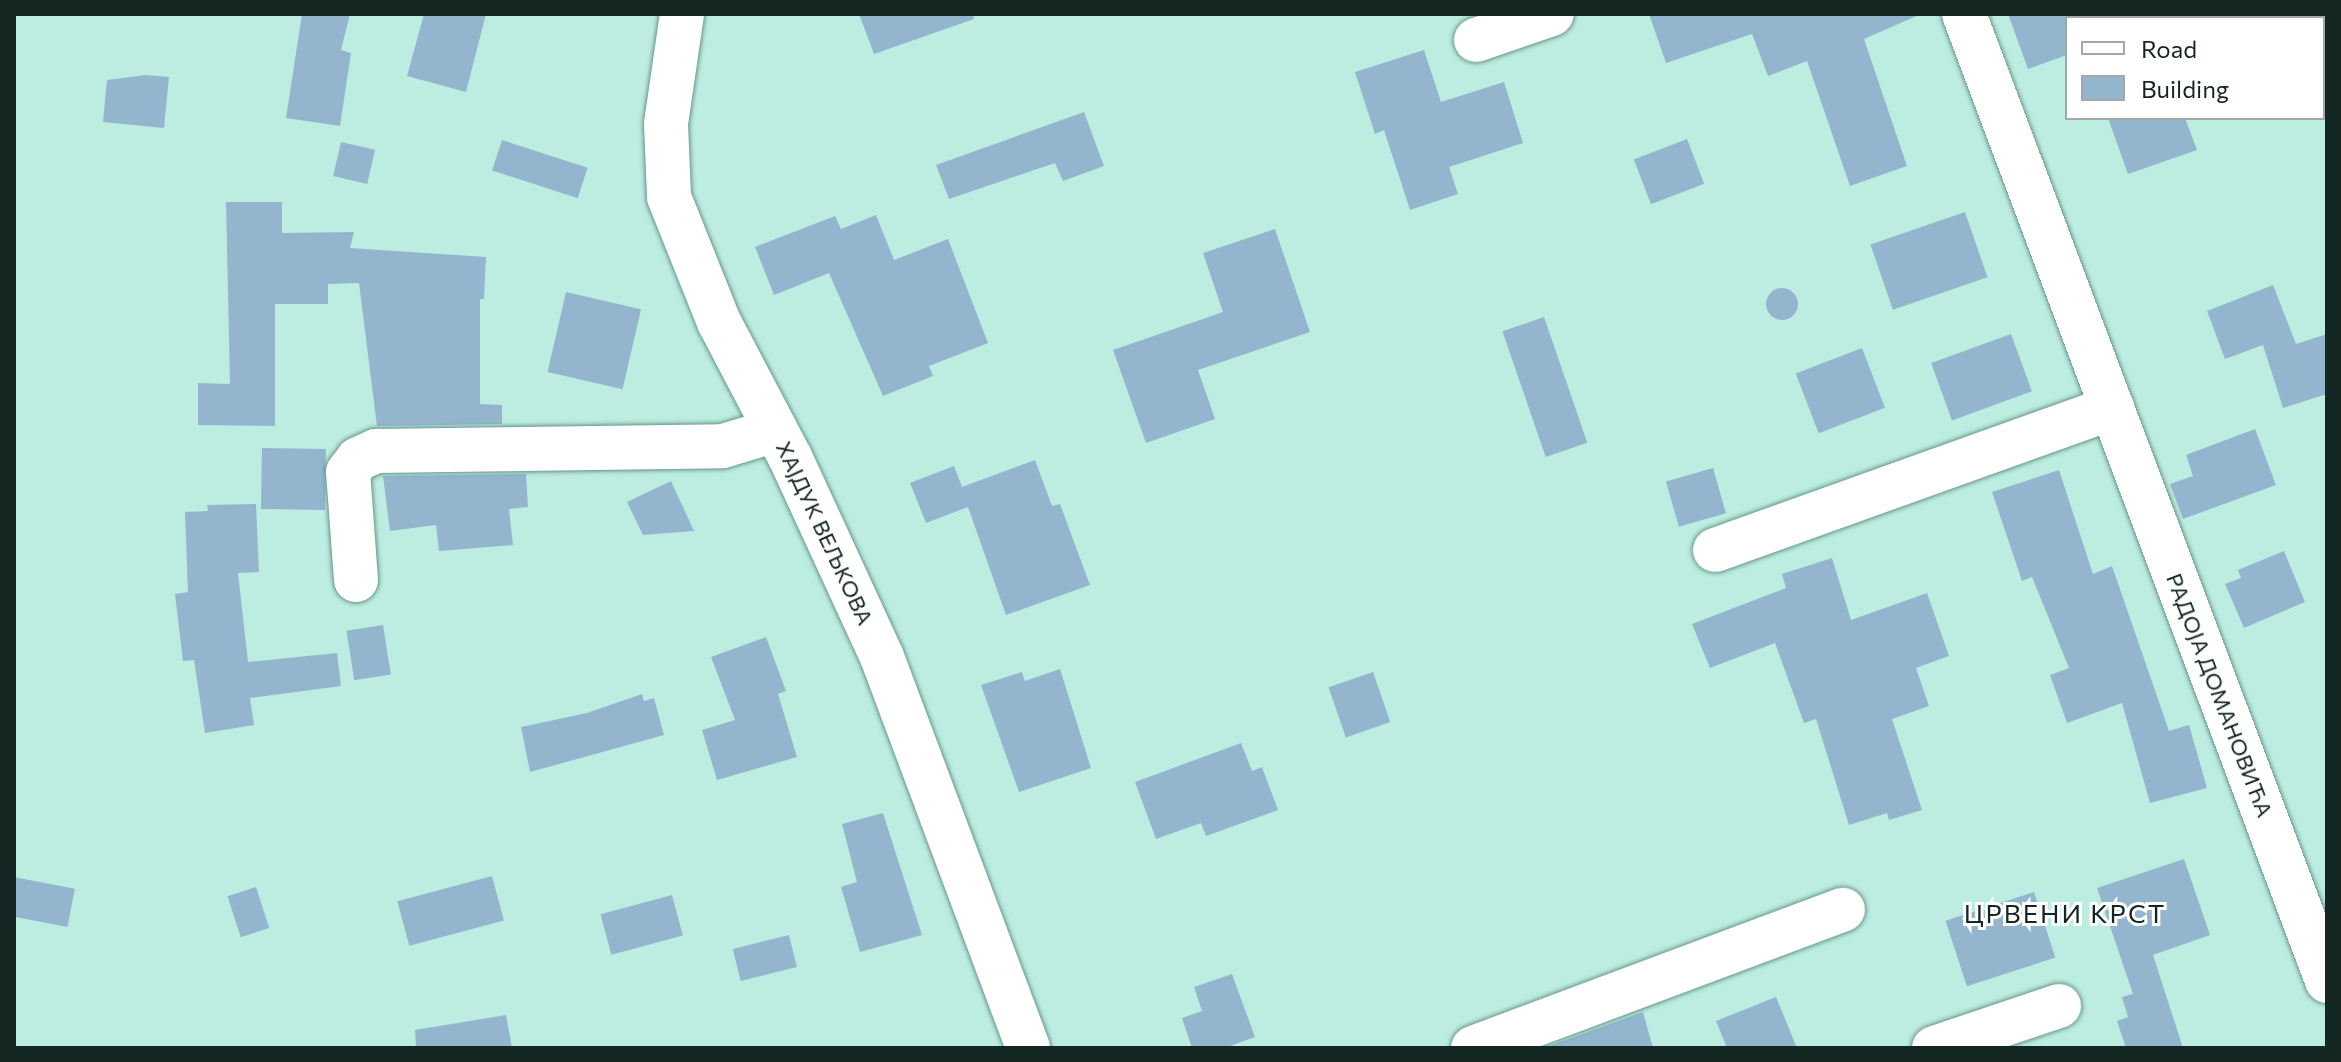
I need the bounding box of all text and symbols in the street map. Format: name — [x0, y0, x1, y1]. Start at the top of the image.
legend — [2065, 16, 2325, 120]
text: Road — [2141, 34, 2197, 63]
text: Building — [2141, 74, 2229, 103]
street label: ХАЈДУК ВЕЉКОВА — [771, 437, 879, 629]
street label: РАДОЈА ДОМАНОВИЋА — [2161, 569, 2279, 821]
district label: ЦРВЕНИ КРСТ — [1964, 897, 2166, 929]

